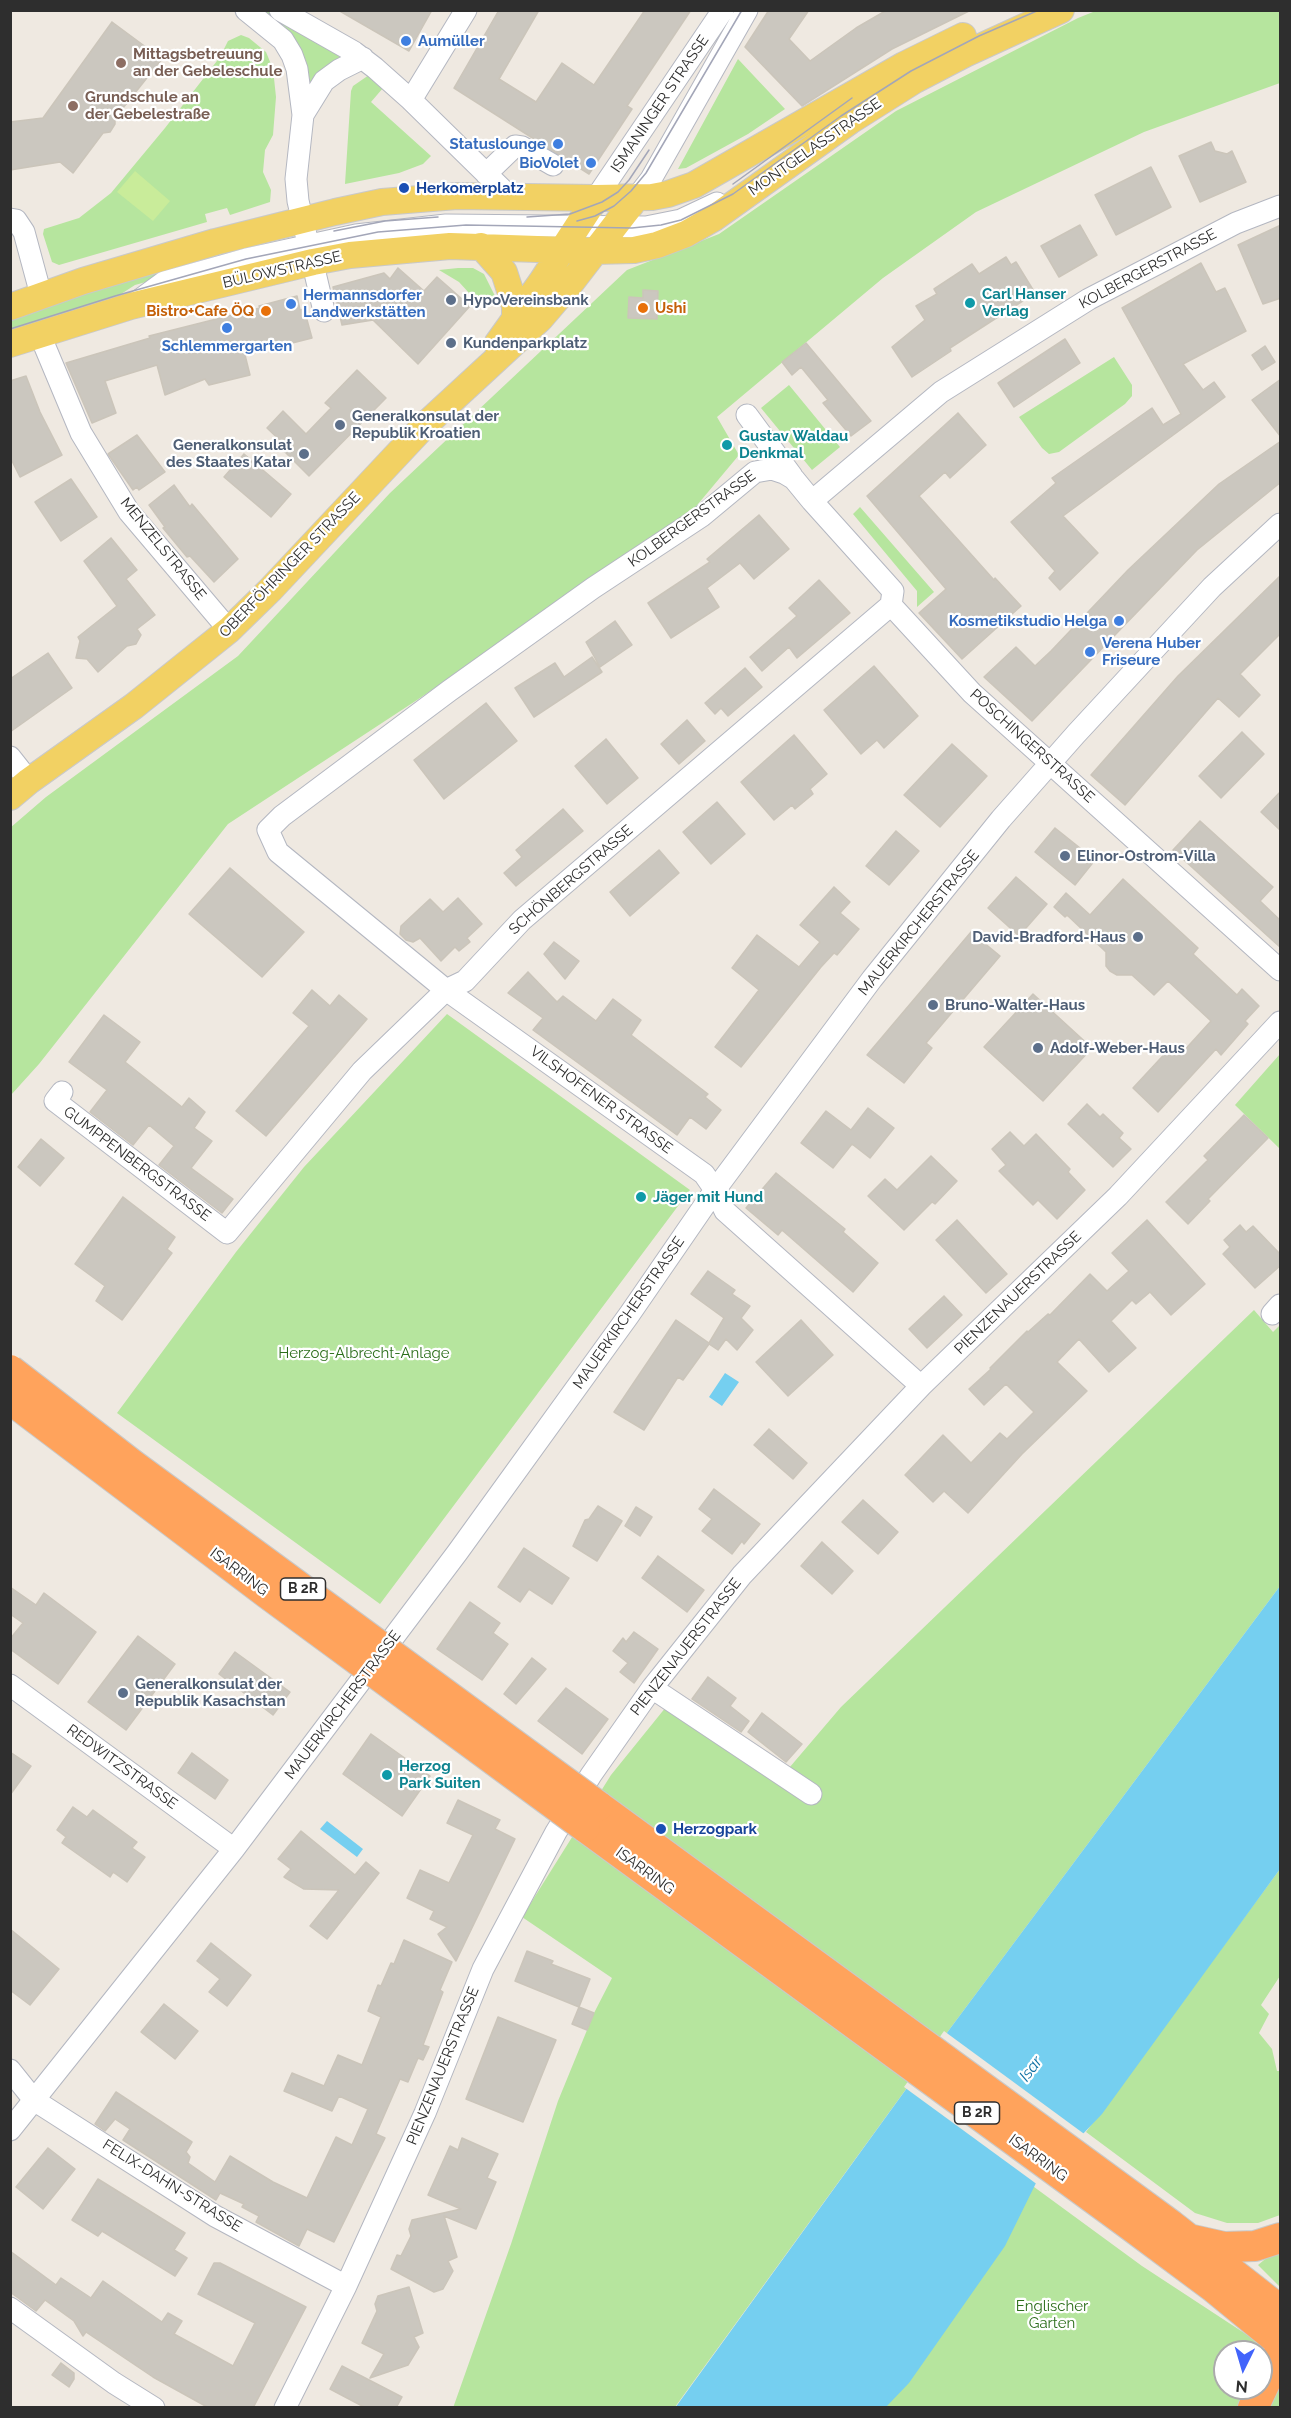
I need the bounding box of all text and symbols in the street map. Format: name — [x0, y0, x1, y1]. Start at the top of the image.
place label: Aumüller — [418, 32, 485, 50]
street label: ISMANINGER STRASSE — [607, 32, 713, 176]
marker: Aumüller — [399, 34, 413, 48]
place label: Mittagsbetreuung an der Gebeleschule — [133, 45, 282, 80]
marker: Mittagsbetreuung an der Gebeleschule — [114, 56, 128, 70]
place label: Grundschule an der Gebelestraße — [85, 88, 210, 123]
street label: MONTGELASSTRASSE — [745, 94, 885, 200]
marker: Grundschule an der Gebelestraße — [66, 99, 80, 113]
place label: Statuslounge — [450, 135, 546, 153]
marker: Statuslounge — [551, 137, 565, 151]
place label: BioVolet — [519, 154, 579, 172]
marker: BioVolet — [584, 156, 598, 170]
place label: Herkomerplatz — [416, 179, 524, 197]
marker: Herkomerplatz — [397, 181, 411, 195]
street label: KOLBERGERSTRASSE — [1076, 225, 1220, 313]
street label: BÜLOWSTRASSE — [221, 248, 343, 292]
place label: Carl Hanser Verlag — [982, 285, 1066, 320]
place label: Hermannsdorfer Landwerkstätten — [303, 286, 426, 321]
place label: HypoVereinsbank — [463, 291, 589, 309]
marker: HypoVereinsbank — [444, 293, 458, 307]
marker: Carl Hanser Verlag — [963, 296, 977, 310]
marker: Hermannsdorfer Landwerkstätten — [284, 297, 298, 311]
place label: Ushi — [655, 299, 686, 317]
marker: Ushi — [636, 301, 650, 315]
place label: Bistro+Cafe ÖQ — [146, 302, 254, 320]
marker: Bistro+Cafe ÖQ — [259, 304, 273, 318]
marker: Schlemmergarten — [220, 321, 234, 335]
place label: Kundenparkplatz — [463, 334, 587, 352]
marker: Kundenparkplatz — [444, 336, 458, 350]
place label: Schlemmergarten — [162, 337, 292, 355]
place label: Generalkonsulat der Republik Kroatien — [352, 407, 499, 442]
marker: Generalkonsulat der Republik Kroatien — [333, 418, 347, 432]
place label: Gustav Waldau Denkmal — [739, 427, 848, 462]
place label: Generalkonsulat des Staates Katar — [166, 436, 292, 471]
marker: Gustav Waldau Denkmal — [720, 438, 734, 452]
marker: Generalkonsulat des Staates Katar — [297, 447, 311, 461]
street label: KOLBERGERSTRASSE — [625, 467, 759, 571]
street label: OBERFÖHRINGER STRASSE — [216, 489, 364, 641]
street label: MENZELSTRASSE — [116, 494, 210, 604]
place label: Kosmetikstudio Helga — [949, 612, 1107, 630]
marker: Kosmetikstudio Helga — [1112, 614, 1126, 628]
place label: Verena Huber Friseure — [1102, 634, 1201, 669]
marker: Verena Huber Friseure — [1083, 645, 1097, 659]
street label: POSCHINGERSTRASSE — [966, 685, 1098, 807]
street label: SCHÖNBERGSTRASSE — [505, 821, 637, 939]
street label: MAUERKIRCHERSTRASSE — [855, 847, 983, 999]
place label: Elinor-Ostrom-Villa — [1077, 847, 1216, 865]
marker: Elinor-Ostrom-Villa — [1058, 849, 1072, 863]
place label: David-Bradford-Haus — [972, 928, 1126, 946]
marker: David-Bradford-Haus — [1131, 930, 1145, 944]
place label: Bruno-Walter-Haus — [945, 996, 1085, 1014]
marker: Bruno-Walter-Haus — [926, 998, 940, 1012]
place label: Adolf-Weber-Haus — [1050, 1039, 1185, 1057]
marker: Adolf-Weber-Haus — [1031, 1041, 1045, 1055]
street label: VILSHOFENER STRASSE — [526, 1042, 676, 1158]
street label: GUMPPENBERGSTRASSE — [60, 1103, 214, 1225]
place label: Jäger mit Hund — [653, 1188, 763, 1206]
marker: Jäger mit Hund — [634, 1190, 648, 1204]
street label: PIENZENAUERSTRASSE — [951, 1228, 1085, 1358]
street label: MAUERKIRCHERSTRASSE — [569, 1233, 689, 1393]
park label: Herzog-Albrecht-Anlage — [278, 1344, 450, 1362]
street label: ISARRING — [206, 1544, 272, 1600]
street label: PIENZENAUERSTRASSE — [627, 1575, 745, 1719]
road number: B 2R — [280, 1578, 326, 1600]
street label: MAUERKIRCHERSTRASSE — [281, 1627, 405, 1783]
place label: Generalkonsulat der Republik Kasachstan — [135, 1675, 285, 1710]
marker: Generalkonsulat der Republik Kasachstan — [116, 1686, 130, 1700]
street label: REDWITZSTRASSE — [63, 1721, 181, 1813]
place label: Herzog Park Suiten — [399, 1757, 481, 1792]
marker: Herzog Park Suiten — [380, 1768, 394, 1782]
place label: Herzogpark — [673, 1820, 757, 1838]
marker: Herzogpark — [654, 1822, 668, 1836]
street label: ISARRING — [612, 1844, 678, 1898]
street label: PIENZENAUERSTRASSE — [403, 1984, 483, 2148]
water label: Isar — [1015, 2053, 1047, 2085]
road number: B 2R — [954, 2102, 1000, 2124]
street label: ISARRING — [1005, 2131, 1071, 2185]
street label: FELIX-DAHN-STRASSE — [99, 2136, 245, 2236]
park label: Englischer Garten — [1016, 2297, 1088, 2332]
north arrow — [1213, 2340, 1273, 2400]
text: N — [1235, 2376, 1248, 2396]

